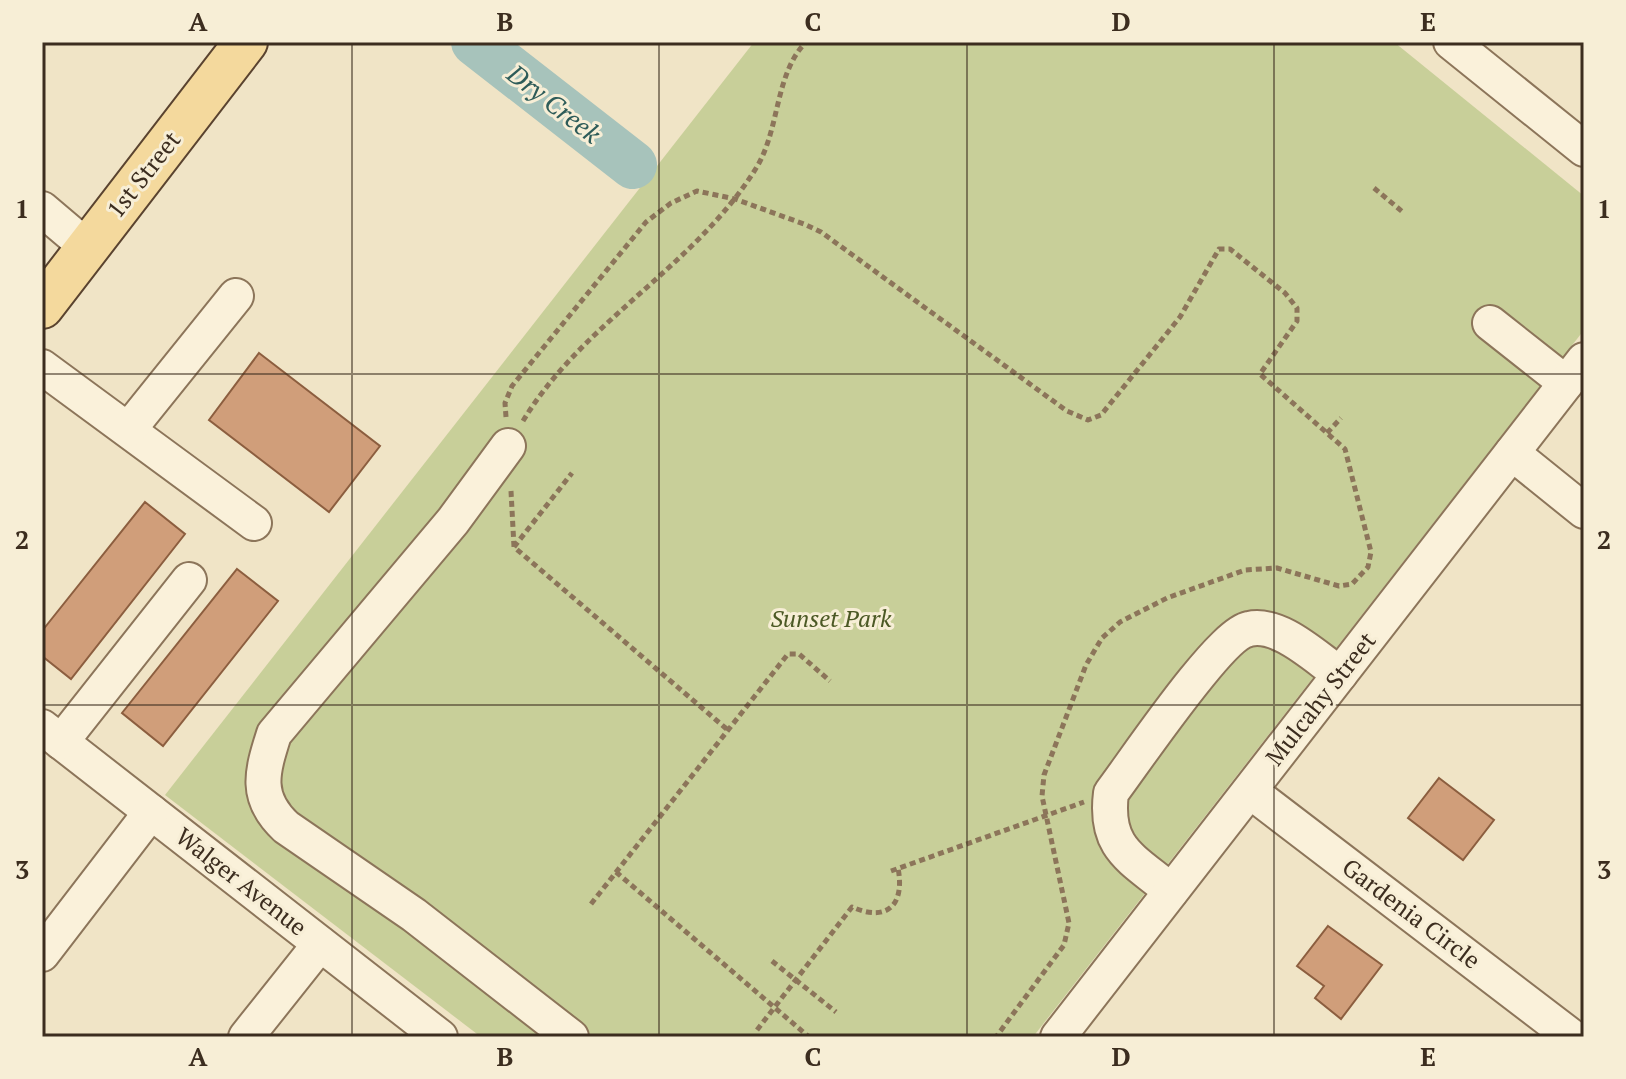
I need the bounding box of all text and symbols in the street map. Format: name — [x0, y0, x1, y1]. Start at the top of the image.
text: A — [189, 4, 208, 38]
text: B — [497, 4, 513, 38]
text: C — [805, 4, 821, 38]
text: D — [1111, 4, 1131, 38]
text: E — [1420, 4, 1436, 38]
water label: Dry Creek — [500, 55, 609, 151]
street label: 1st Street — [99, 124, 187, 224]
text: 1 — [15, 191, 29, 225]
text: 1 — [1597, 191, 1611, 225]
text: 2 — [15, 522, 29, 556]
text: 2 — [1597, 522, 1611, 556]
park label: Sunset Park — [770, 602, 892, 634]
street label: Mulcahy Street — [1258, 625, 1382, 772]
street label: Walger Avenue — [169, 820, 314, 942]
street label: Gardenia Circle — [1336, 851, 1487, 976]
text: 3 — [15, 852, 29, 886]
text: 3 — [1597, 852, 1611, 886]
text: A — [189, 1039, 208, 1073]
text: B — [497, 1039, 513, 1073]
text: C — [805, 1039, 821, 1073]
text: D — [1111, 1039, 1131, 1073]
text: E — [1420, 1039, 1436, 1073]

